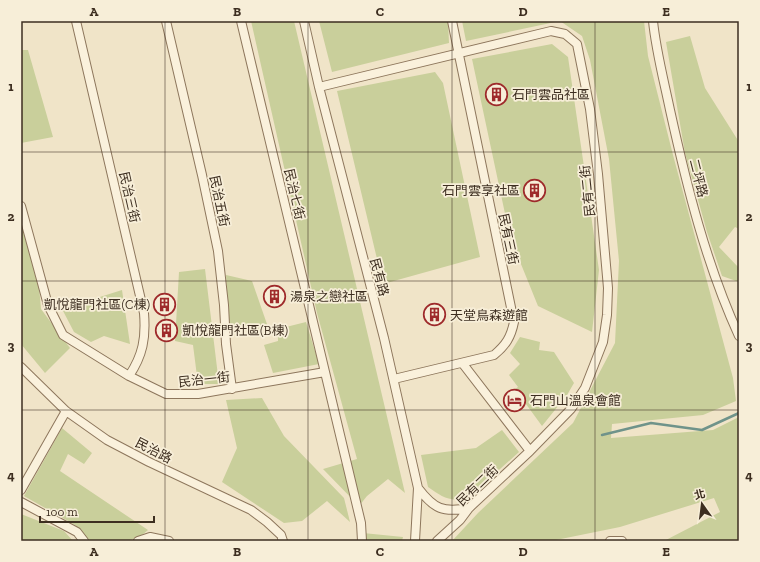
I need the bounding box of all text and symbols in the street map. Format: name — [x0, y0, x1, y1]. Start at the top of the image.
text: A — [90, 4, 99, 19]
text: B — [233, 4, 241, 19]
text: C — [376, 4, 384, 19]
text: D — [518, 4, 528, 19]
text: E — [662, 4, 670, 19]
text: 1 — [8, 79, 14, 94]
text: 1 — [746, 79, 752, 94]
building icon: 石門雲品社區 — [483, 81, 509, 107]
place label: 石門雲品社區 — [512, 87, 590, 102]
street label: 二坪路 — [687, 157, 711, 199]
street label: 民有二街 — [577, 164, 598, 218]
street label: 民治七街 — [281, 167, 308, 221]
street label: 民治三街 — [116, 170, 143, 224]
street label: 民治五街 — [207, 174, 232, 228]
building icon: 石門雲享社區 — [522, 177, 548, 203]
place label: 石門雲享社區 — [442, 183, 520, 198]
text: 2 — [8, 209, 15, 224]
text: 2 — [746, 209, 753, 224]
street label: 民有三街 — [496, 212, 521, 266]
street label: 民有路 — [367, 256, 392, 298]
building icon: 湯泉之戀社區 — [261, 283, 287, 309]
place label: 湯泉之戀社區 — [290, 289, 368, 304]
building icon: 凱悅龍門社區(C棟) — [152, 291, 178, 317]
place label: 凱悅龍門社區(C棟) — [43, 297, 150, 312]
building icon: 天堂鳥森遊館 — [421, 302, 447, 328]
place label: 天堂鳥森遊館 — [450, 308, 528, 323]
building icon: 凱悅龍門社區(B棟) — [153, 317, 179, 343]
place label: 凱悅龍門社區(B棟) — [182, 323, 288, 338]
text: 3 — [8, 338, 15, 353]
text: 3 — [746, 338, 753, 353]
street label: 民治一街 — [177, 369, 231, 390]
hotel icon: 石門山溫泉會館 — [502, 387, 528, 413]
place label: 石門山溫泉會館 — [530, 393, 621, 408]
street label: 民治路 — [133, 435, 175, 466]
street label: 民有二街 — [453, 462, 501, 509]
text: 4 — [7, 468, 15, 483]
text: 4 — [745, 468, 753, 483]
north arrow — [682, 484, 722, 524]
text: 北 — [693, 487, 707, 502]
scale bar — [40, 498, 154, 524]
text: 100 m — [46, 505, 78, 519]
text: A — [90, 544, 99, 559]
text: B — [233, 544, 241, 559]
text: C — [376, 544, 384, 559]
text: D — [518, 544, 528, 559]
text: E — [662, 544, 670, 559]

